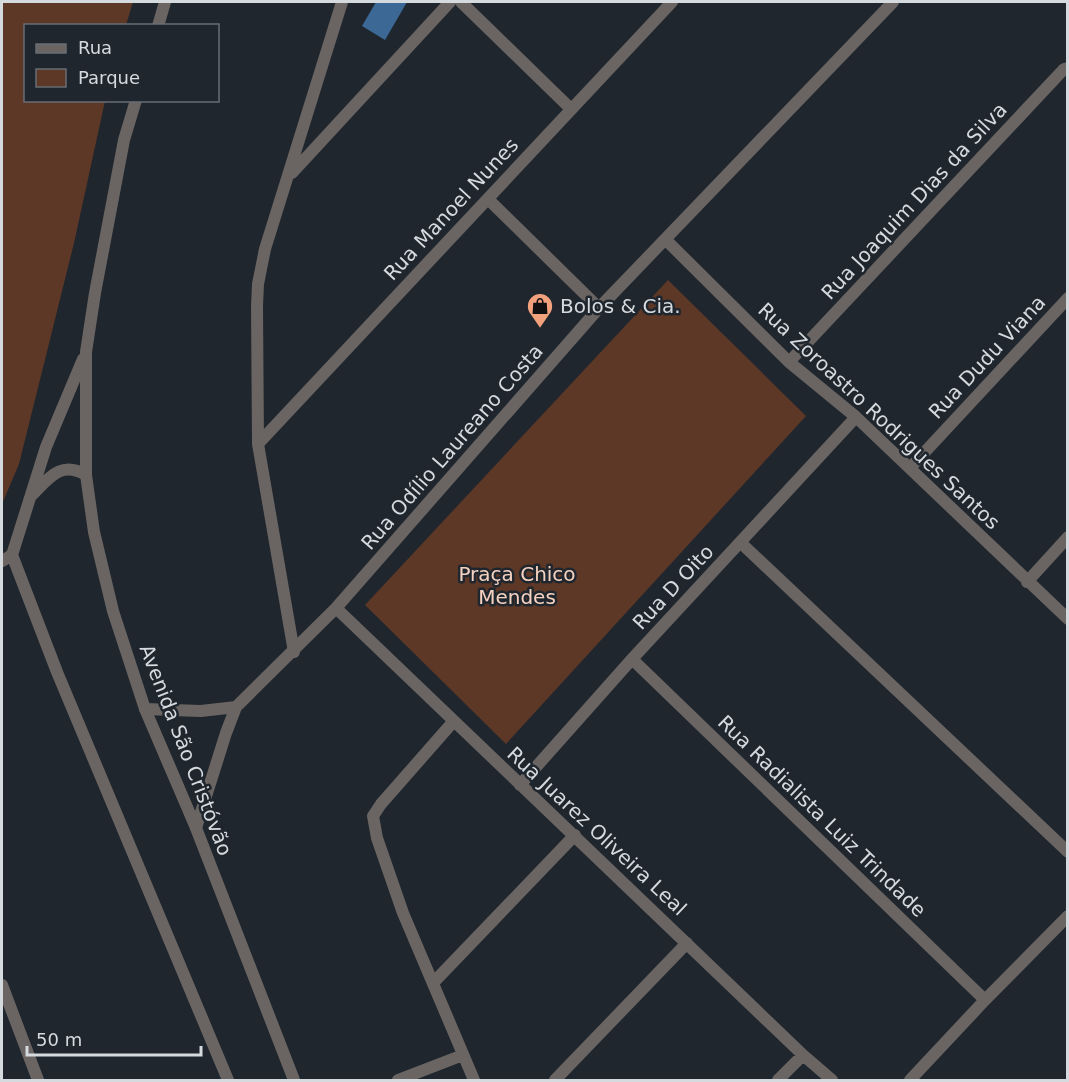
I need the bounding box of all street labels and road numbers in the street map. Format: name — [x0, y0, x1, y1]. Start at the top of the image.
street label: Rua Joaquim Dias da Silva — [816, 98, 1012, 304]
street label: Rua Manoel Nunes — [379, 133, 523, 285]
street label: Rua Dudu Viana — [924, 290, 1050, 424]
street label: Rua Zoroastro Rodrigues Santos — [753, 298, 1005, 534]
street label: Rua Odílio Laureano Costa — [356, 339, 548, 555]
street label: Rua D Oito — [628, 540, 718, 634]
street label: Avenida São Cristóvão — [135, 641, 237, 859]
street label: Rua Radialista Luiz Trindade — [713, 710, 931, 922]
street label: Rua Juarez Oliveira Leal — [502, 742, 692, 920]

